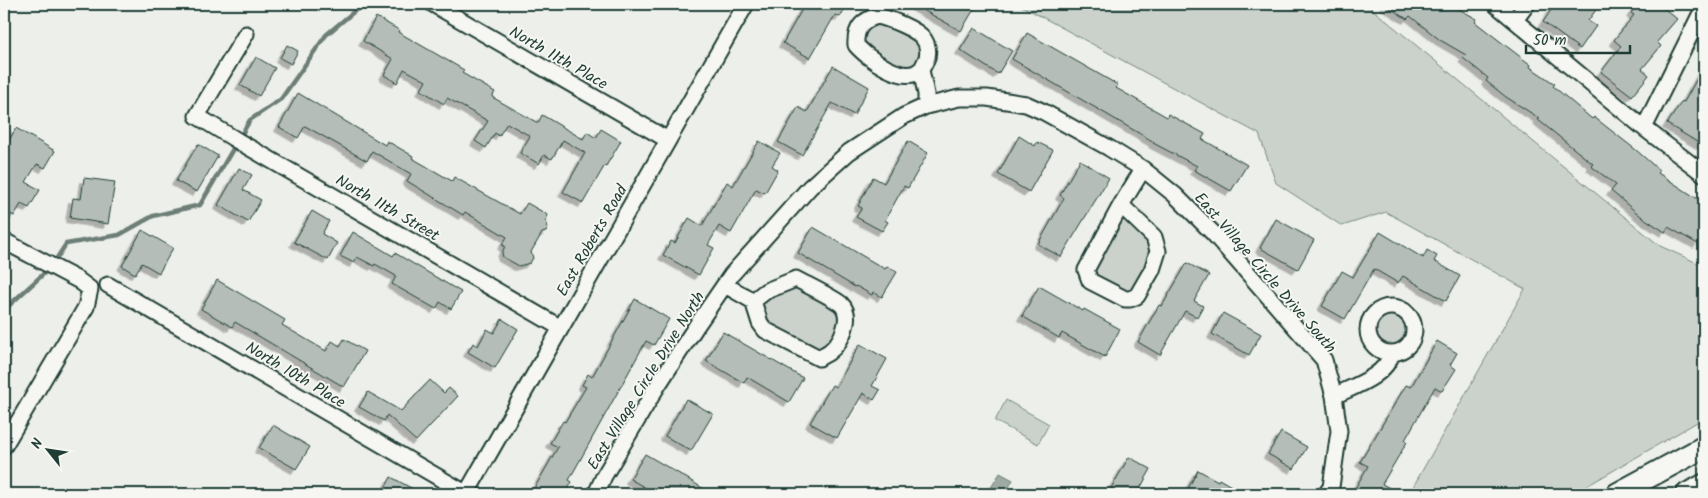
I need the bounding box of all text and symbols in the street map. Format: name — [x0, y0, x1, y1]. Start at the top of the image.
street label: North 11th Place — [504, 20, 612, 97]
scale bar — [1526, 22, 1629, 54]
text: 50 m — [1533, 29, 1567, 53]
street label: North 11th Street — [331, 168, 445, 249]
street label: East Roberts Road — [550, 179, 635, 301]
street label: East Village Circle Drive South — [1188, 187, 1342, 359]
street label: East Village Circle Drive North — [581, 287, 712, 475]
street label: North 10th Place — [240, 335, 350, 415]
north arrow — [22, 426, 72, 476]
text: N — [26, 435, 49, 453]

